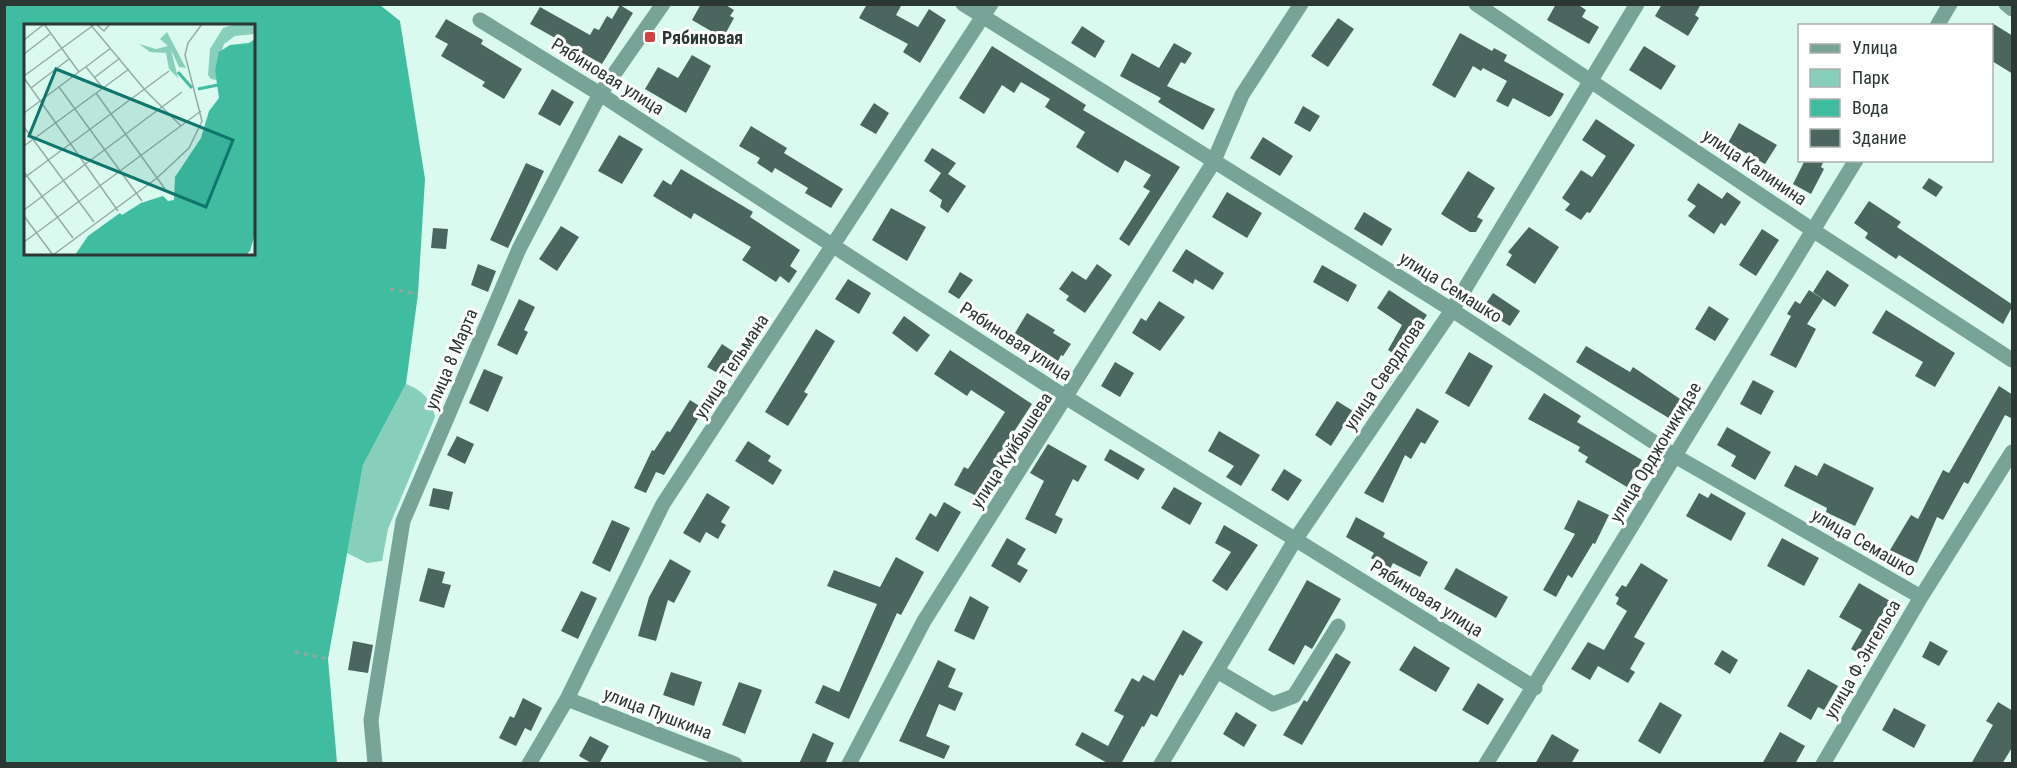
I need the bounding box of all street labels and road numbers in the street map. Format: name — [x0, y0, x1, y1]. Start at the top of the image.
street label: Рябиновая улица — [548, 33, 668, 119]
street label: улица Калинина — [1699, 125, 1811, 209]
street label: улица Семашко — [1396, 247, 1506, 327]
street label: Рябиновая улица — [956, 297, 1076, 385]
street label: улица 8 Марта — [420, 306, 482, 412]
street label: улица Тельмана — [689, 310, 773, 422]
street label: улица Свердлова — [1339, 314, 1429, 434]
street label: улица Орджоникидзе — [1605, 378, 1705, 526]
street label: улица Куйбышева — [966, 388, 1056, 512]
street label: улица Семашко — [1808, 504, 1920, 580]
street label: Рябиновая улица — [1367, 555, 1487, 641]
street label: улица Ф.Энгельса — [1819, 596, 1905, 722]
street label: улица Пушкина — [601, 683, 715, 743]

